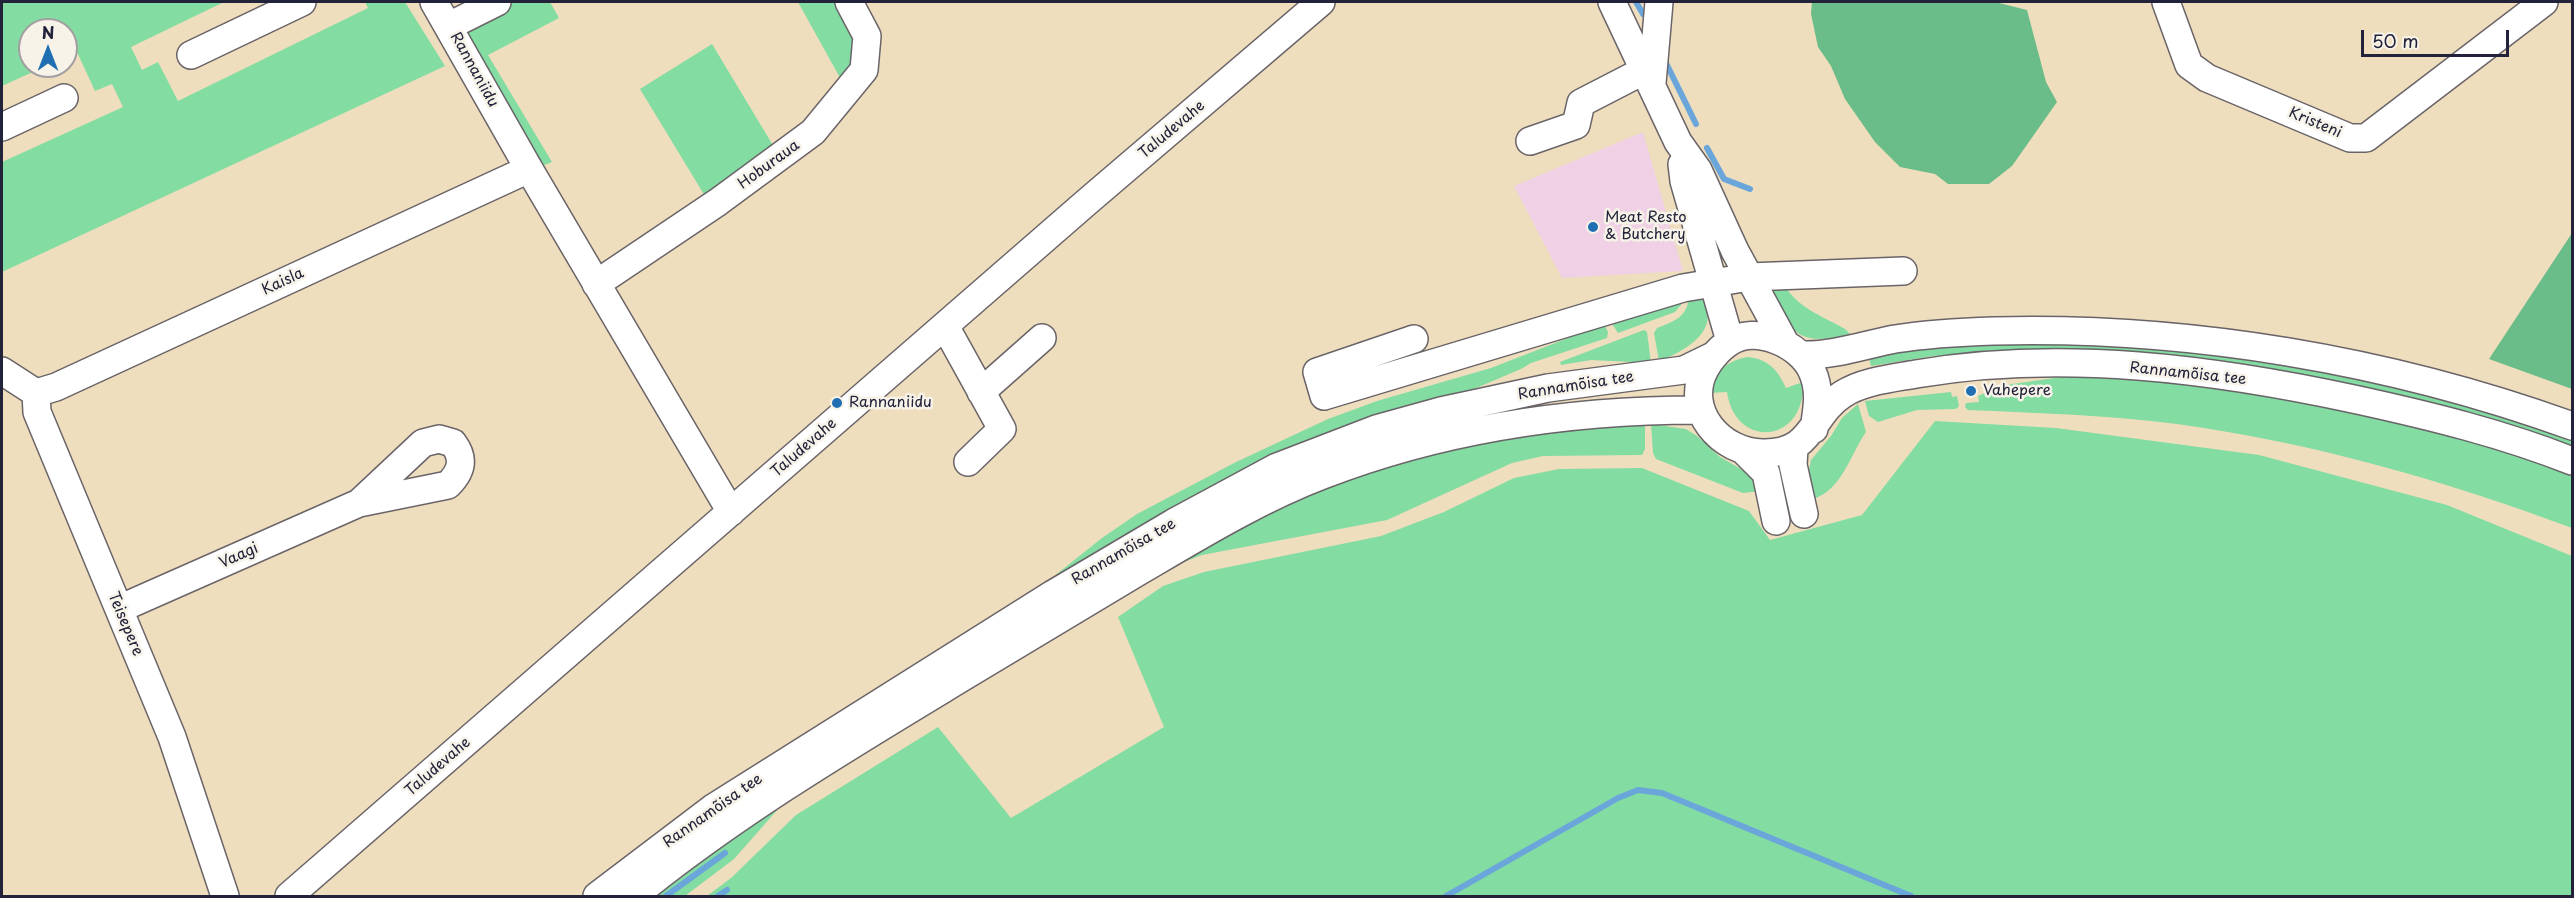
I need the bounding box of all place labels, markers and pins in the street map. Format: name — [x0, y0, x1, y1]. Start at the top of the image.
place label: Meat Resto & Butchery — [1605, 209, 1687, 244]
marker: Meat Resto & Butchery — [1586, 220, 1600, 234]
place label: Vahepere — [1983, 382, 2051, 400]
marker: Vahepere — [1964, 384, 1978, 398]
place label: Rannaniidu — [849, 394, 932, 412]
marker: Rannaniidu — [830, 396, 844, 410]

